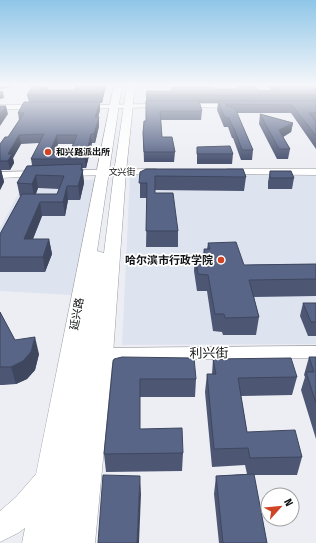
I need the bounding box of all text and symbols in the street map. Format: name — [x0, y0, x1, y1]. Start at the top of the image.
marker: 和兴路派出所 — [43, 147, 53, 157]
place label: 和兴路派出所 — [56, 147, 110, 157]
street label: 文兴街 — [108, 167, 136, 177]
place label: 哈尔滨市行政学院 — [125, 254, 213, 267]
marker: 哈尔滨市行政学院 — [216, 255, 226, 265]
street label: 延兴路 — [68, 297, 86, 331]
street label: 利兴街 — [189, 345, 229, 361]
north arrow — [260, 487, 300, 527]
text: N — [281, 497, 296, 509]

